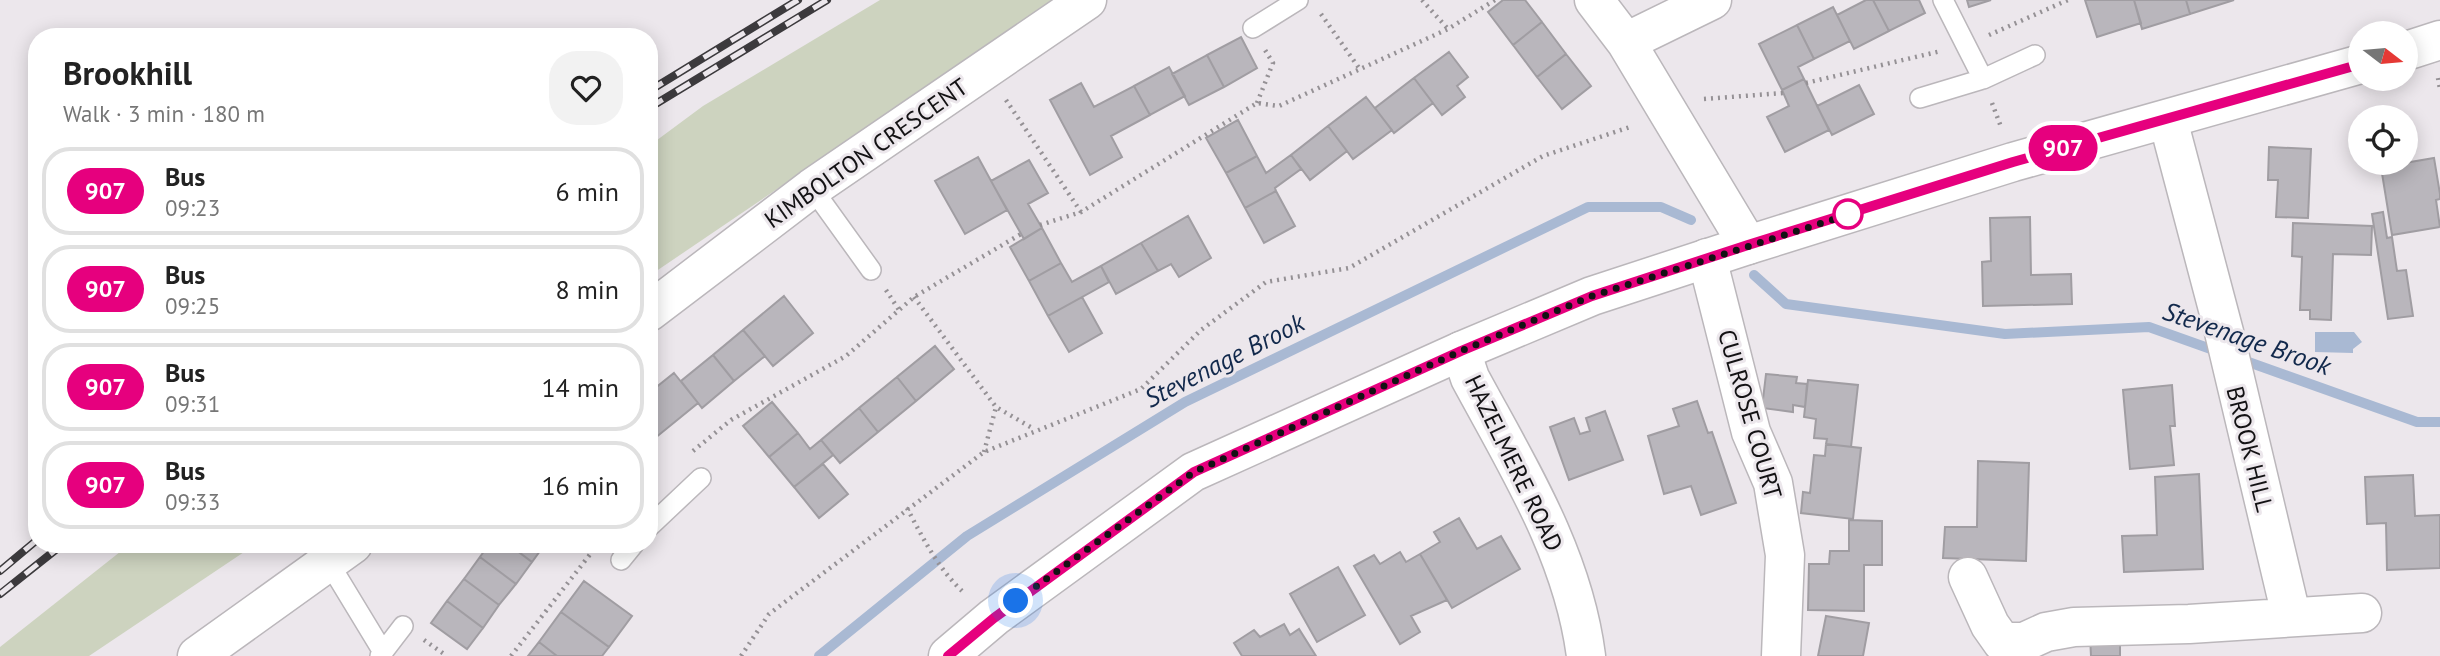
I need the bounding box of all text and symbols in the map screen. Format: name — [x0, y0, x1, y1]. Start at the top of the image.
north arrow — [2348, 21, 2418, 91]
map controls — [2348, 21, 2418, 175]
text: Brookhill — [63, 51, 192, 94]
button: heart — [549, 51, 623, 125]
street label: KIMBOLTON CRESCENT — [758, 71, 974, 235]
text: Walk · 3 min · 180 m — [63, 99, 265, 128]
button: locate — [2348, 105, 2418, 175]
line badge: 907 — [2023, 125, 2103, 171]
text: 907 — [2043, 132, 2083, 163]
text: Bus — [165, 160, 205, 193]
text: 907 — [85, 175, 126, 206]
text: 6 min — [556, 175, 619, 208]
text: 09:23 — [165, 193, 220, 222]
unlabelled marker — [1833, 199, 1863, 229]
text: Bus — [165, 258, 205, 291]
text: 907 — [85, 273, 126, 304]
text: 8 min — [556, 273, 619, 306]
text: 09:25 — [165, 291, 220, 320]
water label: Stevenage Brook — [2159, 294, 2337, 383]
water label: Stevenage Brook — [1138, 305, 1311, 415]
street label: CULROSE COURT — [1711, 326, 1789, 502]
text: Bus — [165, 356, 205, 389]
street label: HAZELMERE ROAD — [1458, 370, 1570, 556]
text: 907 — [85, 371, 126, 402]
text: 14 min — [541, 371, 619, 404]
street label: BROOK HILL — [2219, 383, 2281, 515]
text: 09:31 — [165, 389, 220, 418]
text: Bus — [165, 454, 205, 487]
text: 907 — [85, 469, 126, 500]
text: 16 min — [541, 469, 619, 502]
text: 09:33 — [165, 487, 220, 516]
your location — [998, 583, 1033, 618]

